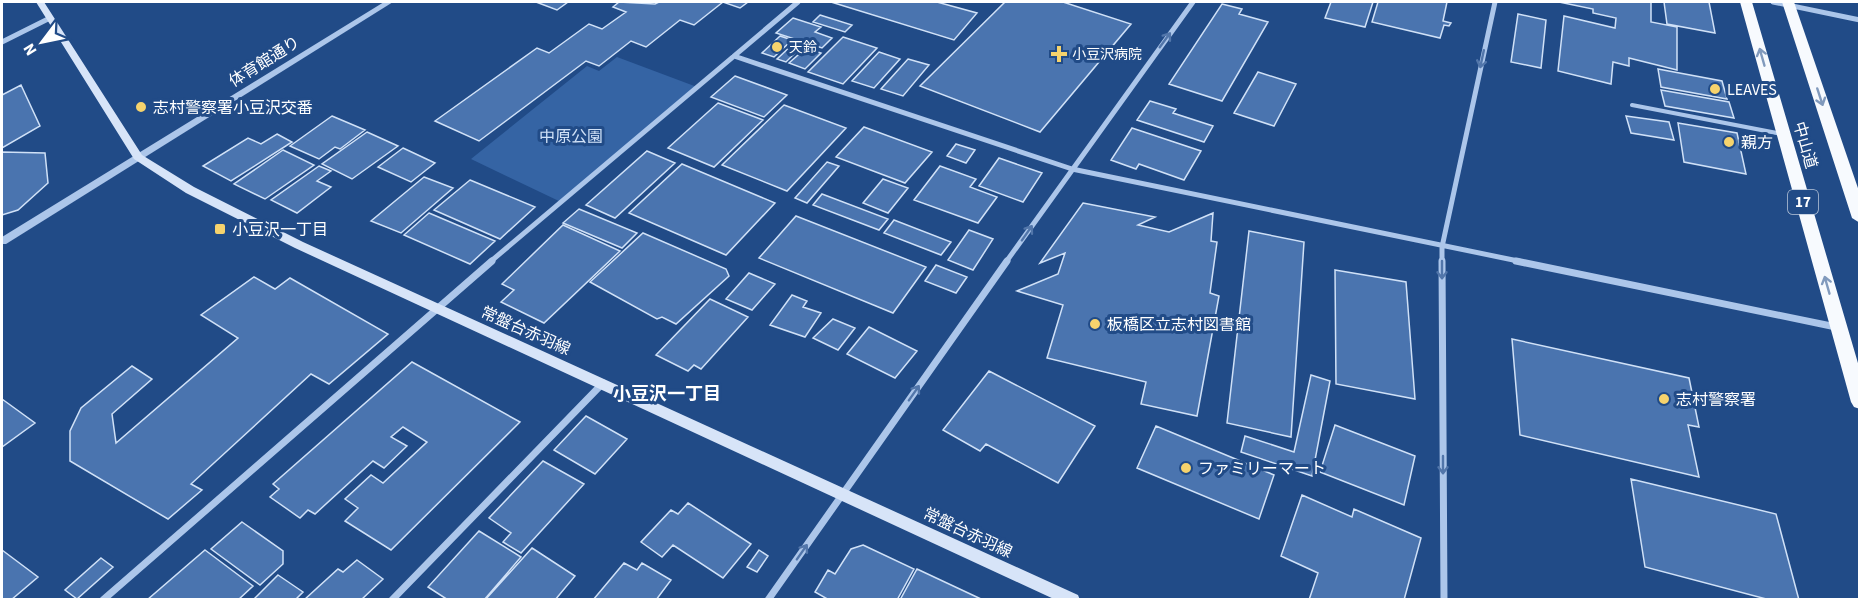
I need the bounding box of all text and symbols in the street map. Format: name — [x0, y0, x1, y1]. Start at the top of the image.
north arrow — [12, 12, 72, 72]
street label: 体育館通り — [225, 31, 304, 92]
one-way arrow — [1158, 33, 1171, 49]
place label: 天鈴 — [789, 38, 817, 58]
text: N — [18, 39, 42, 60]
marker: 天鈴 — [770, 40, 784, 54]
marker: 小豆沢病院 — [1050, 45, 1068, 63]
place label: 小豆沢病院 — [1072, 45, 1142, 65]
one-way arrow — [1476, 48, 1487, 68]
one-way arrow — [1756, 48, 1767, 67]
place label: LEAVES — [1727, 79, 1777, 101]
marker: LEAVES — [1708, 82, 1722, 96]
one-way arrow — [1815, 87, 1826, 106]
place label: 志村警察署小豆沢交番 — [153, 97, 313, 119]
marker: 志村警察署小豆沢交番 — [134, 100, 148, 114]
street label: 中山道 — [1788, 119, 1822, 171]
park label: 中原公園 — [539, 126, 603, 148]
place label: 親方 — [1741, 132, 1773, 154]
marker: 親方 — [1722, 135, 1736, 149]
road number: 17 — [1788, 190, 1818, 214]
place label: 小豆沢一丁目 — [232, 219, 328, 241]
marker: 小豆沢一丁目 — [213, 222, 227, 236]
one-way arrow — [1021, 225, 1033, 242]
one-way arrow — [1436, 260, 1448, 280]
one-way arrow — [1820, 276, 1832, 295]
street label: 常盤台赤羽線 — [477, 301, 574, 360]
place label: 板橋区立志村図書館 — [1107, 314, 1251, 336]
marker: 板橋区立志村図書館 — [1088, 317, 1102, 331]
district label: 小豆沢一丁目 — [613, 382, 721, 407]
one-way arrow — [908, 385, 921, 401]
place label: 志村警察署 — [1676, 389, 1756, 411]
marker: 志村警察署 — [1657, 392, 1671, 406]
one-way arrow — [1437, 455, 1449, 475]
place label: ファミリーマート — [1198, 458, 1326, 480]
marker: ファミリーマート — [1179, 461, 1193, 475]
street label: 常盤台赤羽線 — [919, 503, 1016, 563]
one-way arrow — [796, 544, 808, 560]

